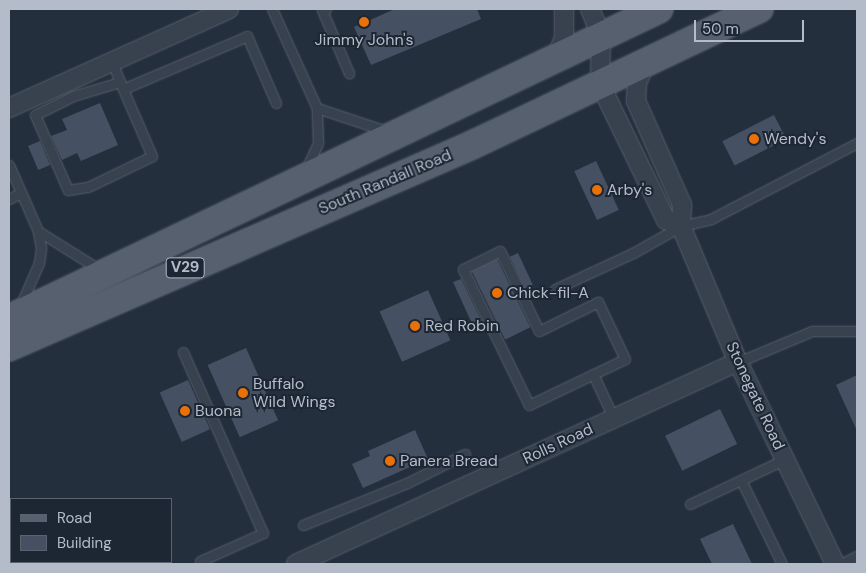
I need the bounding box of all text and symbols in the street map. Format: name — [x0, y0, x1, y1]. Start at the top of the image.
scale bar — [696, 10, 806, 42]
marker: Jimmy John's — [358, 16, 370, 28]
text: 50 m — [702, 19, 739, 39]
place label: Jimmy John's — [315, 30, 413, 50]
place label: Wendy's — [764, 129, 826, 149]
marker: Wendy's — [748, 133, 760, 145]
street label: South Randall Road — [316, 145, 454, 219]
place label: Arby's — [607, 180, 652, 200]
marker: Arby's — [591, 184, 603, 196]
road number: V29 — [165, 256, 205, 280]
place label: Chick-fil-A — [507, 283, 589, 303]
marker: Chick-fil-A — [491, 287, 503, 299]
place label: Red Robin — [425, 316, 499, 336]
marker: Red Robin — [409, 320, 421, 332]
street label: Stonegate Road — [722, 339, 788, 453]
place label: Buffalo Wild Wings — [253, 374, 336, 412]
marker: Buffalo Wild Wings — [237, 387, 249, 399]
place label: Buona — [195, 401, 241, 421]
marker: Buona — [179, 405, 191, 417]
street label: Rolls Road — [520, 419, 596, 469]
place label: Panera Bread — [400, 451, 498, 471]
marker: Panera Bread — [384, 455, 396, 467]
legend — [10, 498, 172, 563]
text: Road — [57, 508, 92, 528]
text: Building — [57, 533, 112, 553]

